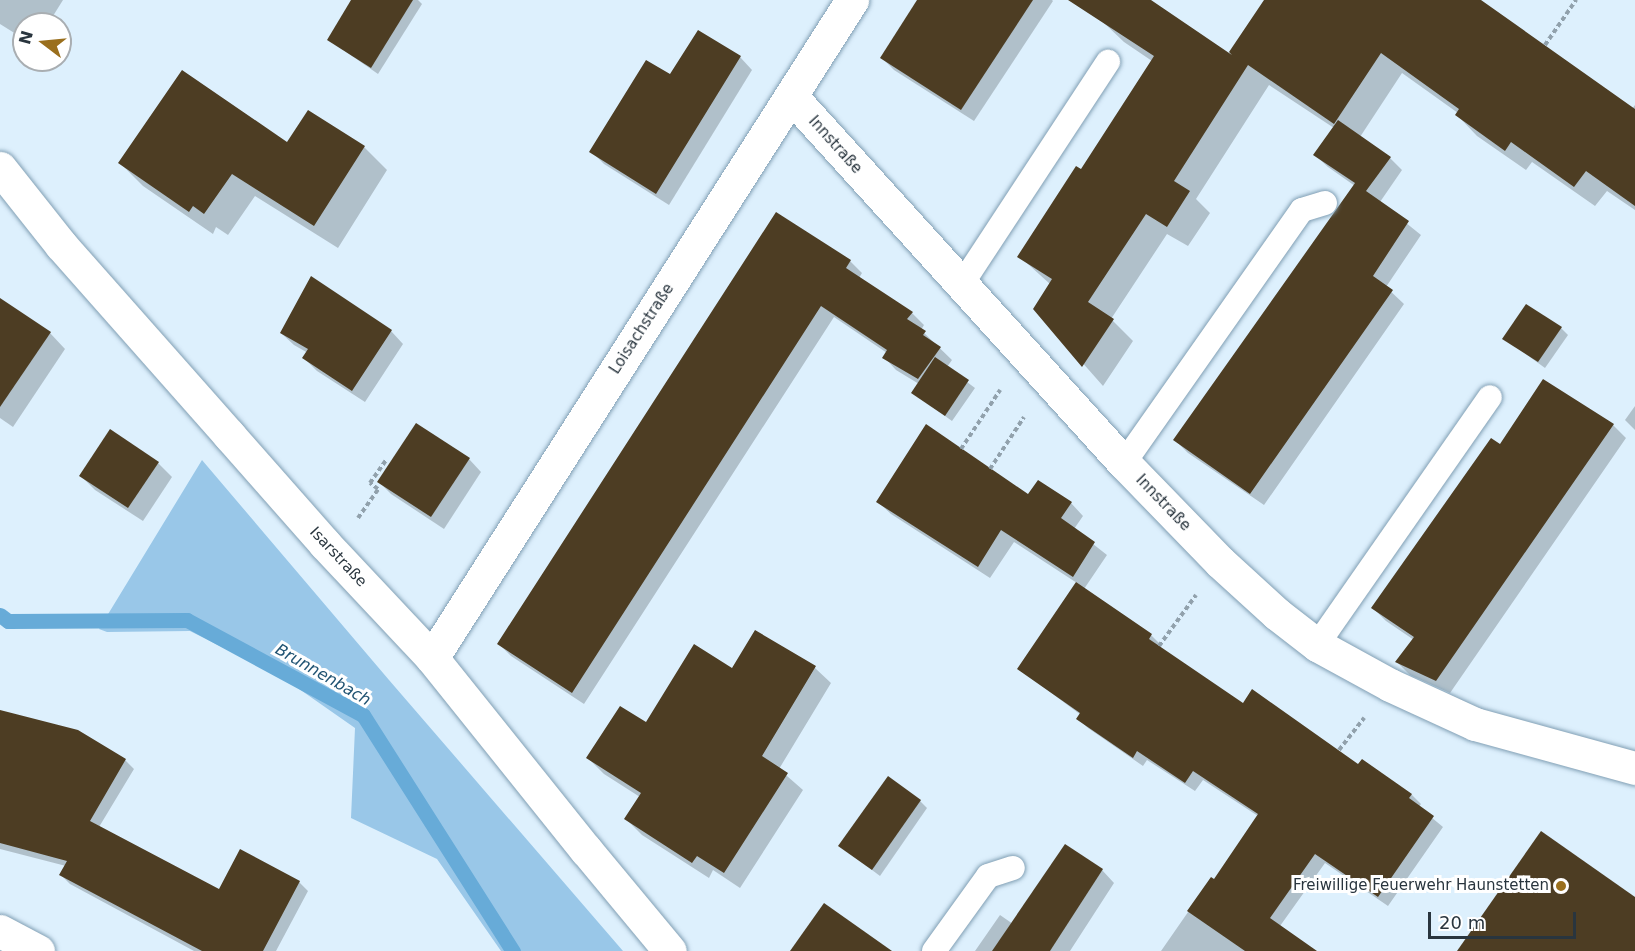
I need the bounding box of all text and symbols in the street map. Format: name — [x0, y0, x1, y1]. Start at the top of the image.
north arrow — [12, 12, 72, 72]
text: N — [15, 28, 37, 47]
street label: Innstraße — [805, 113, 865, 177]
street label: Loisachstraße — [606, 281, 678, 377]
street label: Innstraße — [1132, 471, 1194, 535]
street label: Isarstraße — [306, 523, 370, 591]
water label: Brunnenbach — [272, 640, 374, 710]
place label: Freiwillige Feuerwehr Haunstetten — [1293, 877, 1549, 895]
marker: Freiwillige Feuerwehr Haunstetten — [1554, 879, 1568, 893]
scale bar — [1431, 900, 1580, 938]
text: 20 m — [1439, 912, 1485, 933]

